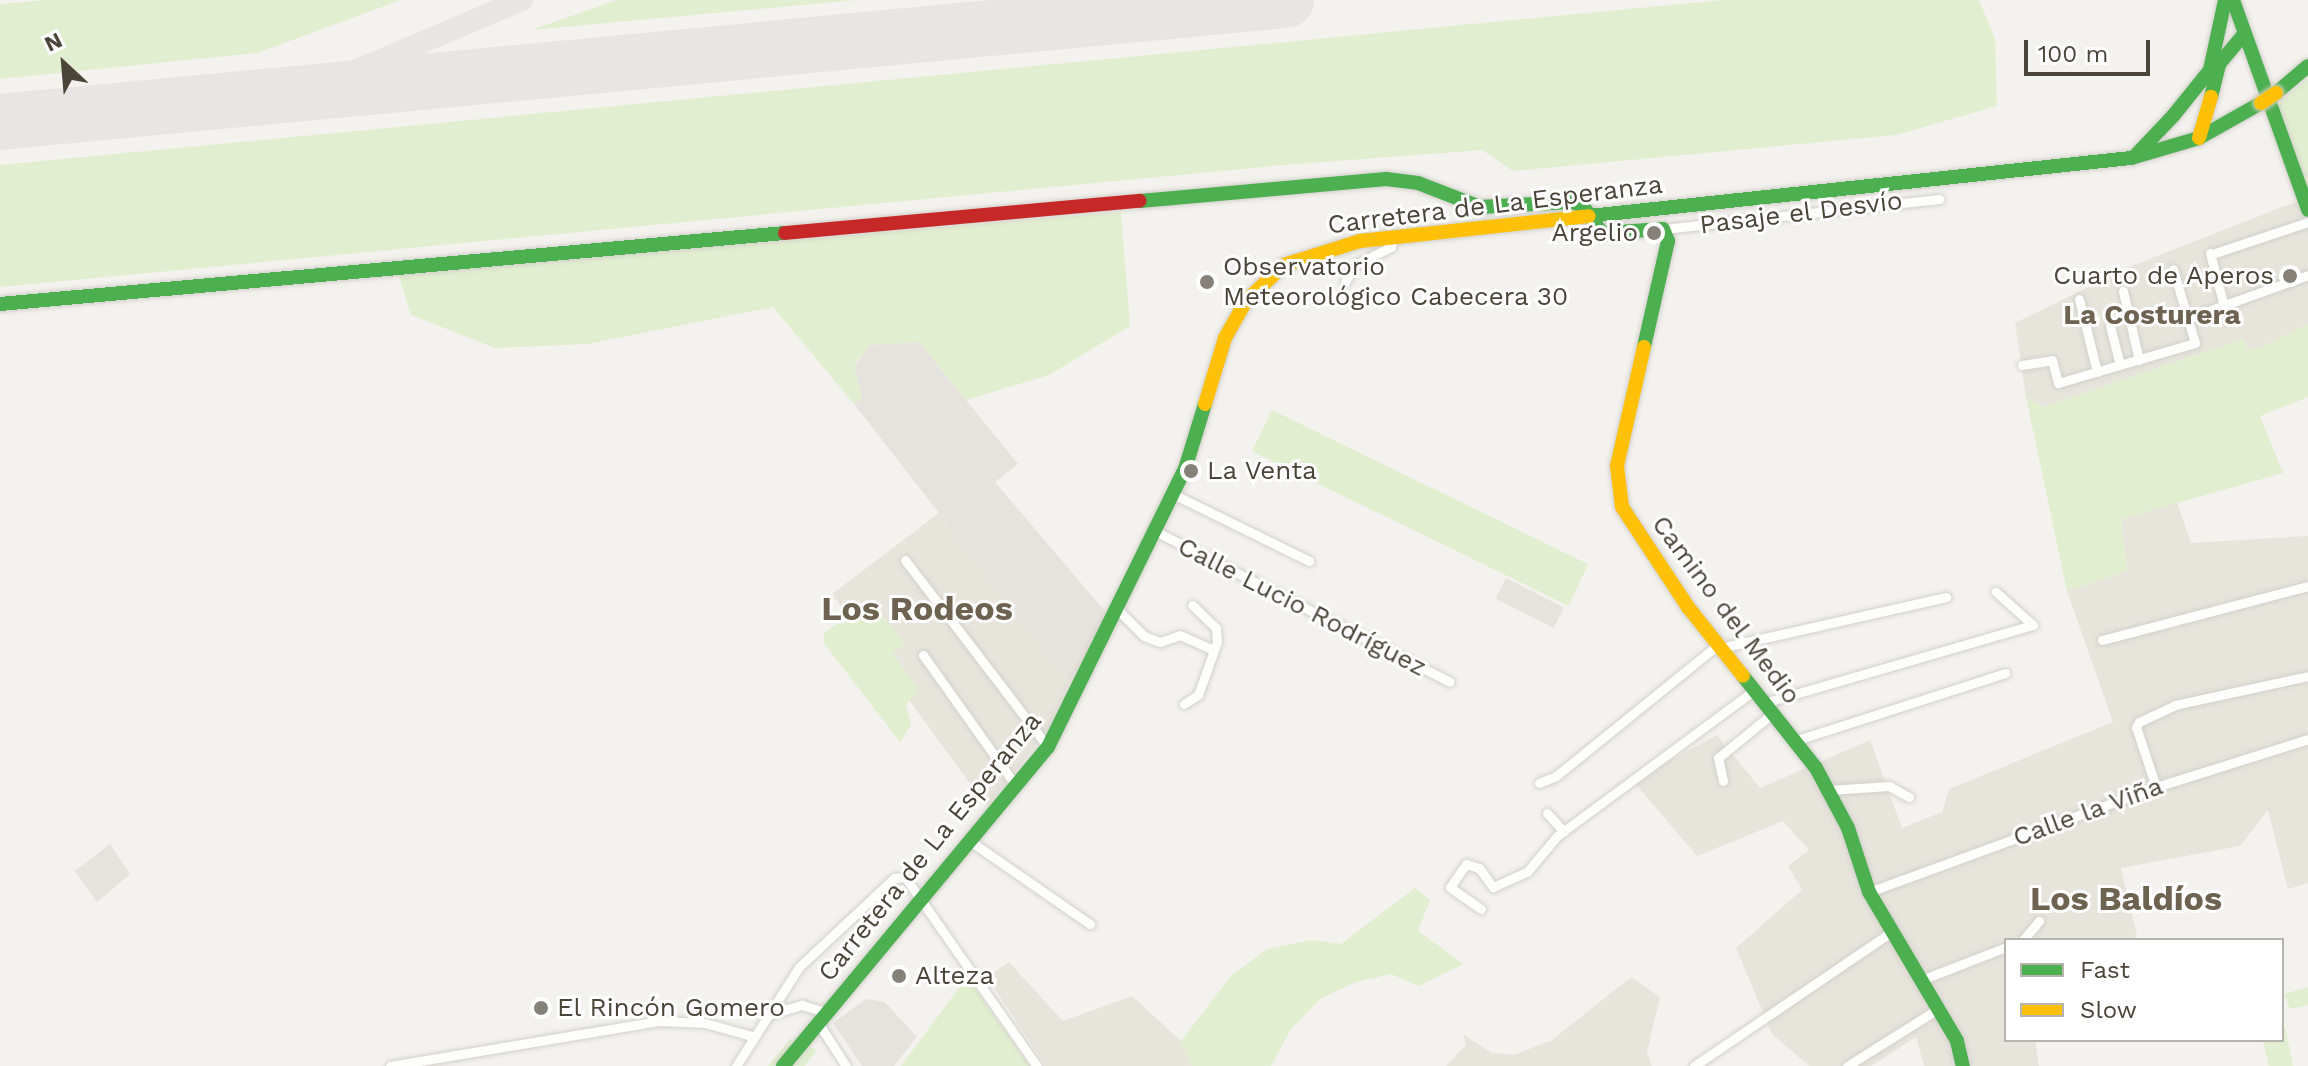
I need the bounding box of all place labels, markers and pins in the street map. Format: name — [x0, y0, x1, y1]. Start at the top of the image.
place label: Argelio — [1552, 217, 1638, 249]
marker: Argelio — [1645, 224, 1663, 242]
place label: Observatorio Meteorológico Cabecera 30 — [1223, 251, 1569, 312]
place label: Cuarto de Aperos — [2052, 260, 2274, 292]
marker: Cuarto de Aperos — [2281, 267, 2299, 285]
marker: Observatorio Meteorológico Cabecera 30 — [1198, 273, 1216, 291]
place label: La Venta — [1207, 455, 1318, 487]
marker: La Venta — [1182, 462, 1200, 480]
place label: Alteza — [915, 960, 994, 992]
marker: Alteza — [890, 967, 908, 985]
place label: El Rincón Gomero — [557, 992, 786, 1024]
marker: El Rincón Gomero — [532, 999, 550, 1017]

